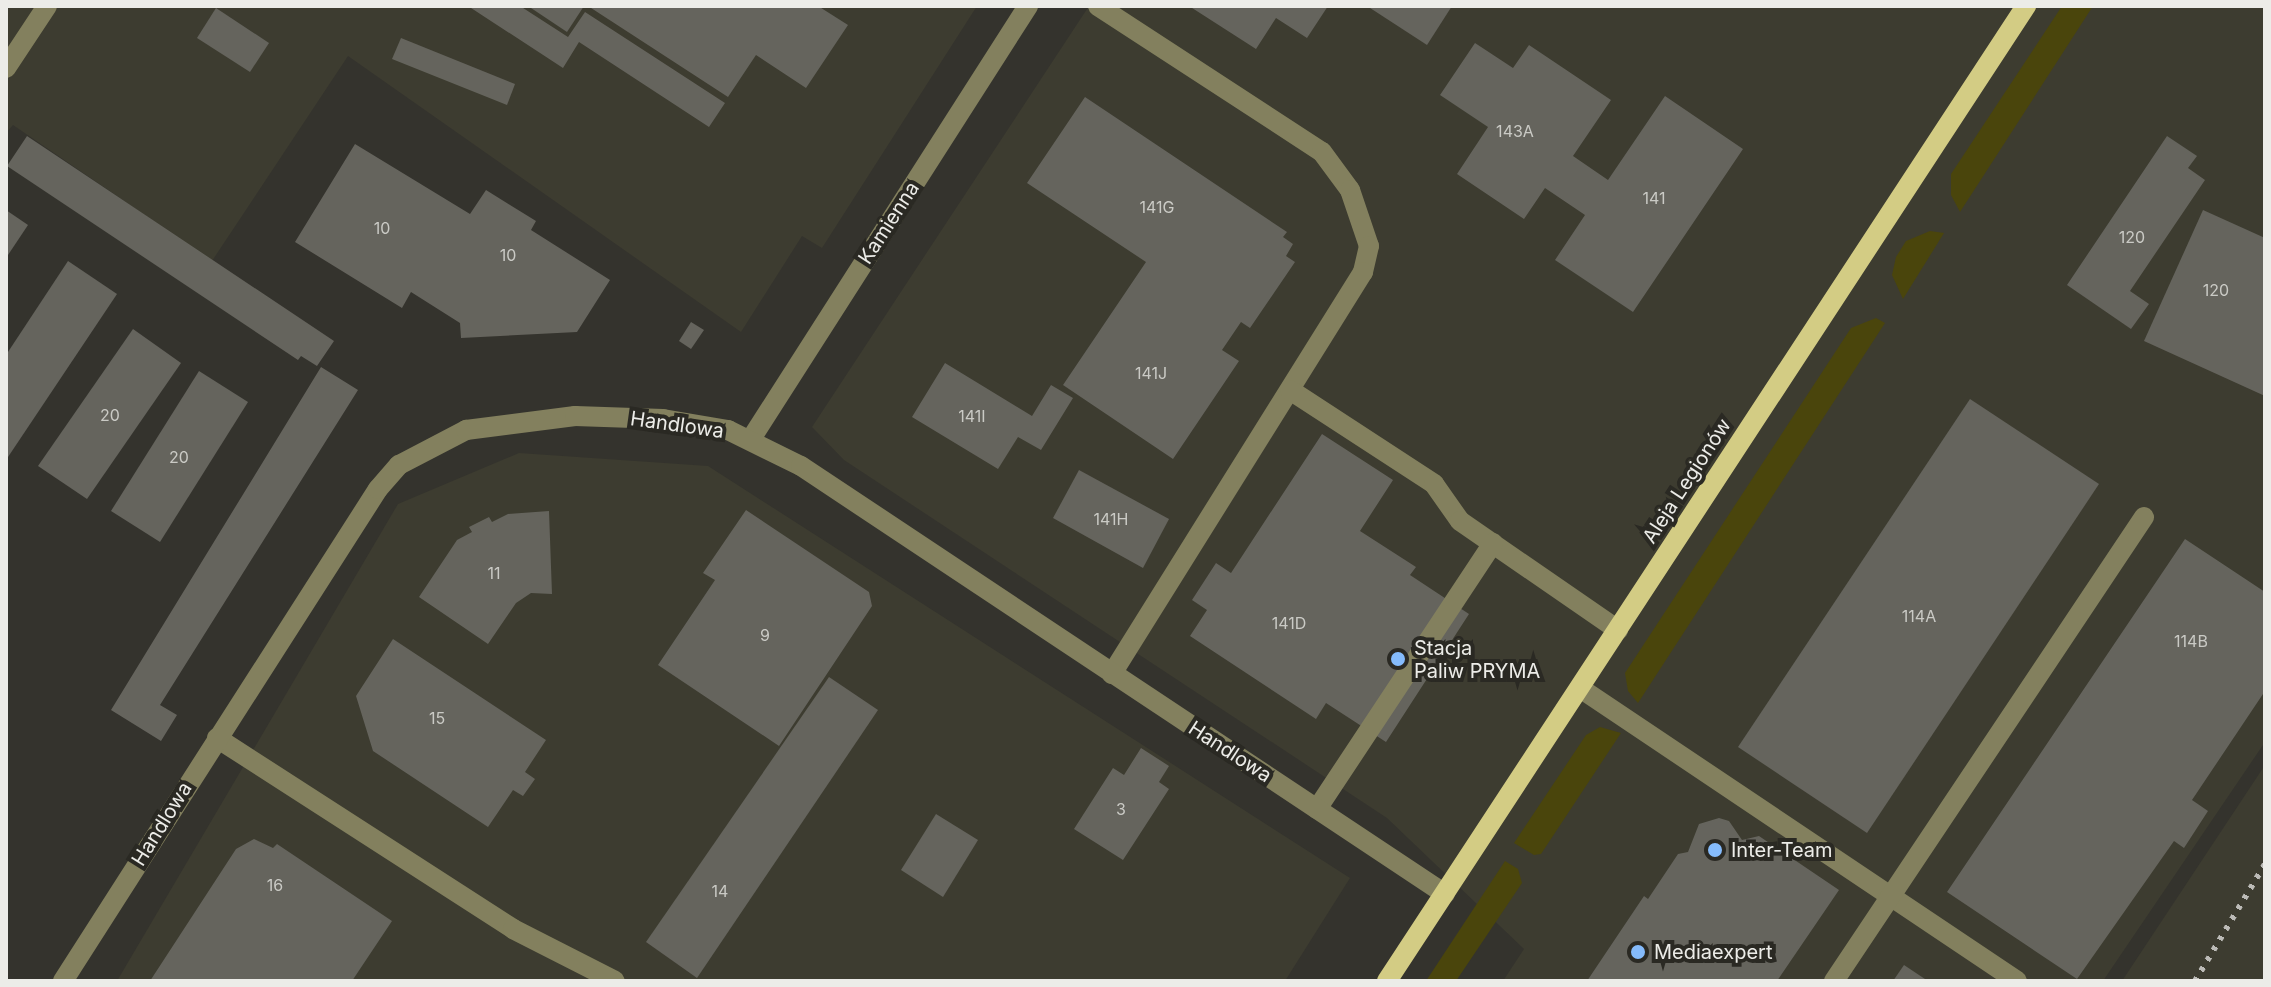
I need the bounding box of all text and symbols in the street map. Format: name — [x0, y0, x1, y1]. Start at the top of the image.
house number: 143A — [1496, 121, 1534, 141]
street label: Kamienna — [853, 177, 925, 269]
house number: 141 — [1642, 188, 1666, 208]
house number: 141G — [1140, 197, 1174, 217]
house number: 10 — [374, 218, 390, 238]
house number: 120 — [2119, 227, 2145, 247]
house number: 10 — [500, 245, 516, 265]
house number: 120 — [2203, 280, 2229, 300]
house number: 141J — [1135, 363, 1167, 383]
house number: 20 — [100, 405, 120, 425]
house number: 141I — [958, 406, 986, 426]
street label: Handlowa — [629, 407, 725, 443]
street label: Aleja Legionów — [1638, 414, 1736, 548]
house number: 20 — [169, 447, 189, 467]
house number: 141H — [1094, 509, 1128, 529]
house number: 11 — [487, 563, 501, 583]
house number: 114A — [1902, 606, 1936, 626]
house number: 141D — [1272, 613, 1306, 633]
house number: 9 — [760, 625, 770, 645]
house number: 114B — [2174, 631, 2208, 651]
place label: Stacja Paliw PRYMA — [1414, 636, 1540, 683]
marker: Stacja Paliw PRYMA — [1389, 650, 1407, 668]
house number: 15 — [429, 708, 445, 728]
street label: Handlowa — [1184, 716, 1276, 788]
street label: Handlowa — [127, 778, 197, 870]
house number: 3 — [1116, 799, 1126, 819]
place label: Inter-Team — [1731, 838, 1833, 862]
marker: Inter-Team — [1706, 841, 1724, 859]
house number: 16 — [267, 875, 283, 895]
house number: 14 — [712, 881, 728, 901]
place label: Mediaexpert — [1654, 940, 1772, 964]
marker: Mediaexpert — [1629, 943, 1647, 961]

